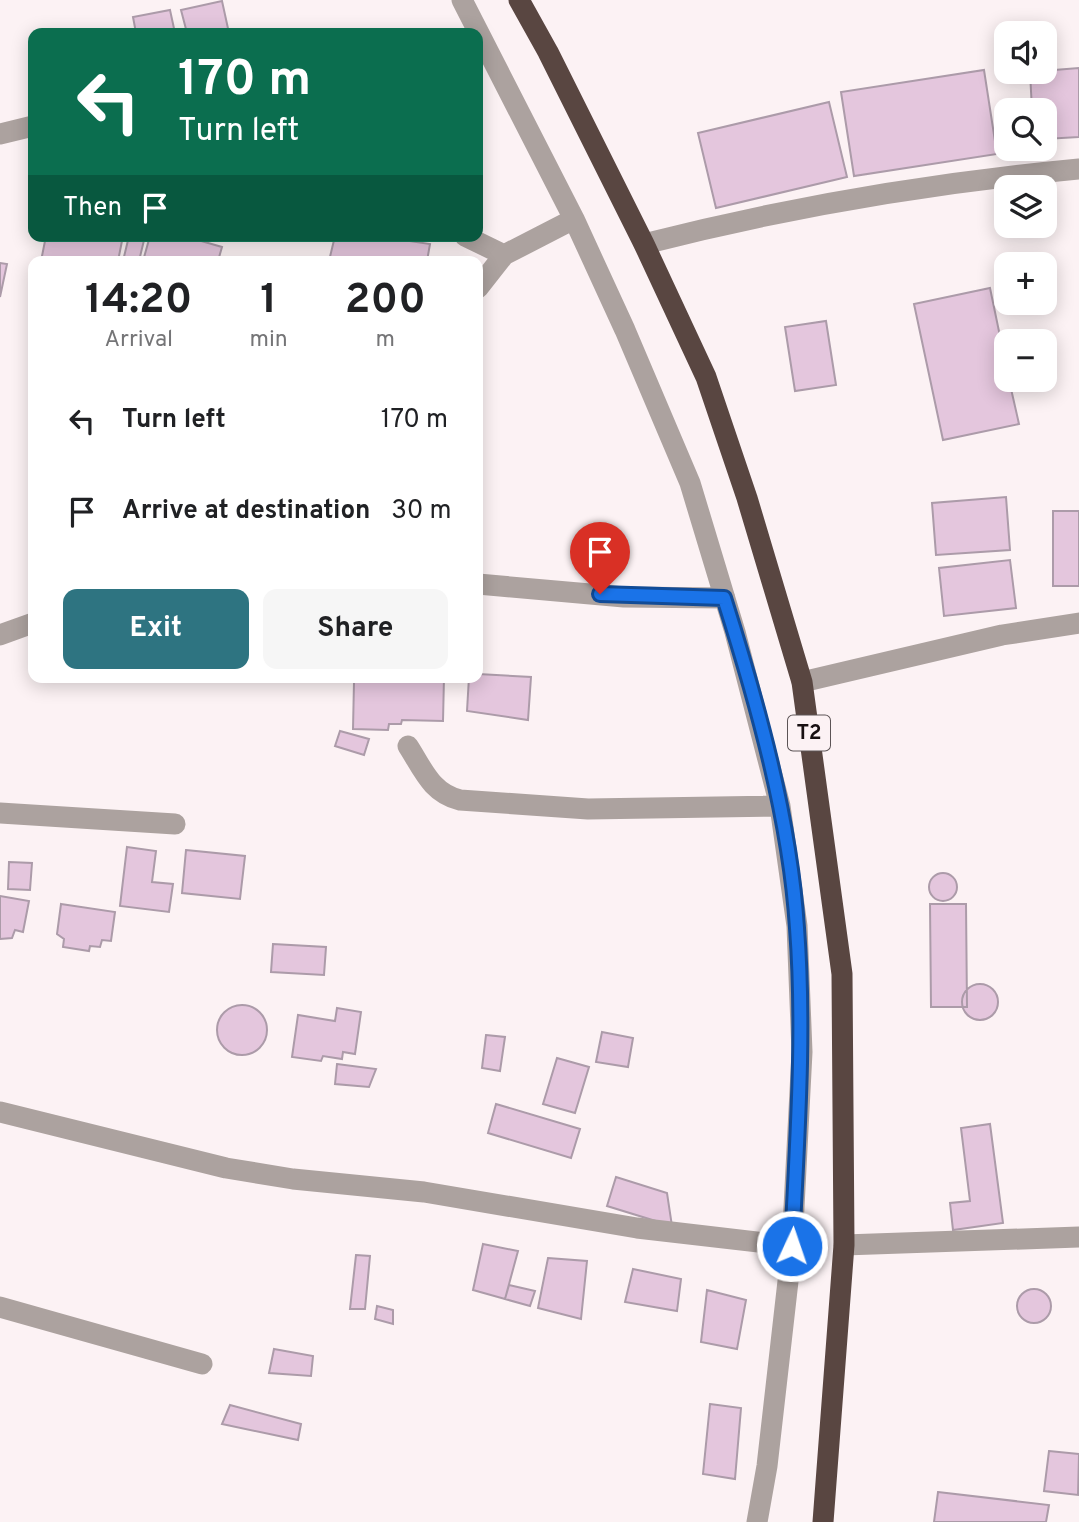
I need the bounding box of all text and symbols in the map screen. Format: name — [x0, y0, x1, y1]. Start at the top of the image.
map controls — [994, 21, 1057, 392]
button: sound — [994, 21, 1057, 84]
text: 170 m — [178, 51, 311, 113]
icon: left — [63, 56, 154, 147]
button: search — [994, 98, 1057, 161]
text: Turn left — [178, 112, 299, 152]
button: layers — [994, 175, 1057, 238]
icon: arrive — [136, 189, 174, 227]
text: Then — [63, 192, 122, 225]
button: + — [994, 252, 1057, 315]
text: 14:20 — [85, 275, 192, 328]
text: 1 — [260, 275, 277, 328]
text: 200 — [345, 275, 426, 328]
text: Arrival — [104, 326, 173, 355]
text: min — [249, 326, 288, 355]
text: m — [376, 326, 395, 355]
button: − — [994, 329, 1057, 392]
icon: left — [63, 402, 101, 440]
text: Turn left — [122, 404, 226, 437]
text: 170 m — [381, 404, 448, 437]
icon: arrive — [63, 493, 101, 531]
text: Arrive at destination — [122, 495, 370, 528]
text: 30 m — [391, 495, 452, 528]
pin — [570, 522, 630, 594]
icon: arrive — [581, 533, 619, 571]
button: Exit — [63, 589, 249, 669]
button: Share — [263, 589, 448, 669]
road number: T2 — [788, 716, 830, 750]
position arrow — [755, 1209, 829, 1283]

